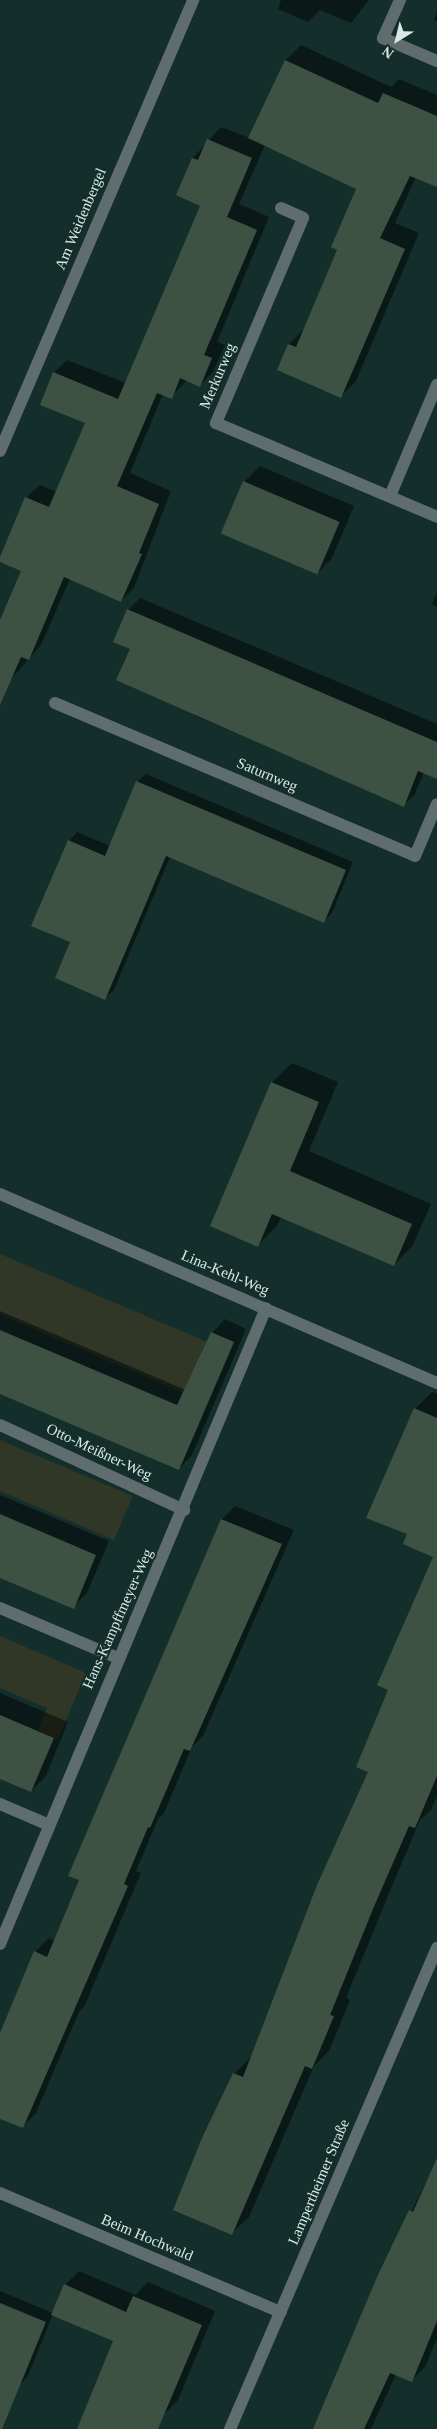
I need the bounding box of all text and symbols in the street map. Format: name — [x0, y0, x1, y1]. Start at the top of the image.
north arrow — [372, 15, 422, 65]
text: N — [379, 43, 396, 62]
street label: Am Weidenbergel — [51, 165, 111, 273]
street label: Merkurweg — [196, 340, 240, 412]
street label: Saturnweg — [234, 754, 300, 796]
street label: Lina-Kehl-Weg — [178, 1246, 272, 1300]
street label: Otto-Meißner-Weg — [43, 1420, 155, 1484]
street label: Hans-Kampffmeyer-Weg — [79, 1546, 157, 1692]
street label: Lampertheimer Straße — [284, 2117, 354, 2247]
street label: Beim Hochwald — [98, 2211, 196, 2265]

